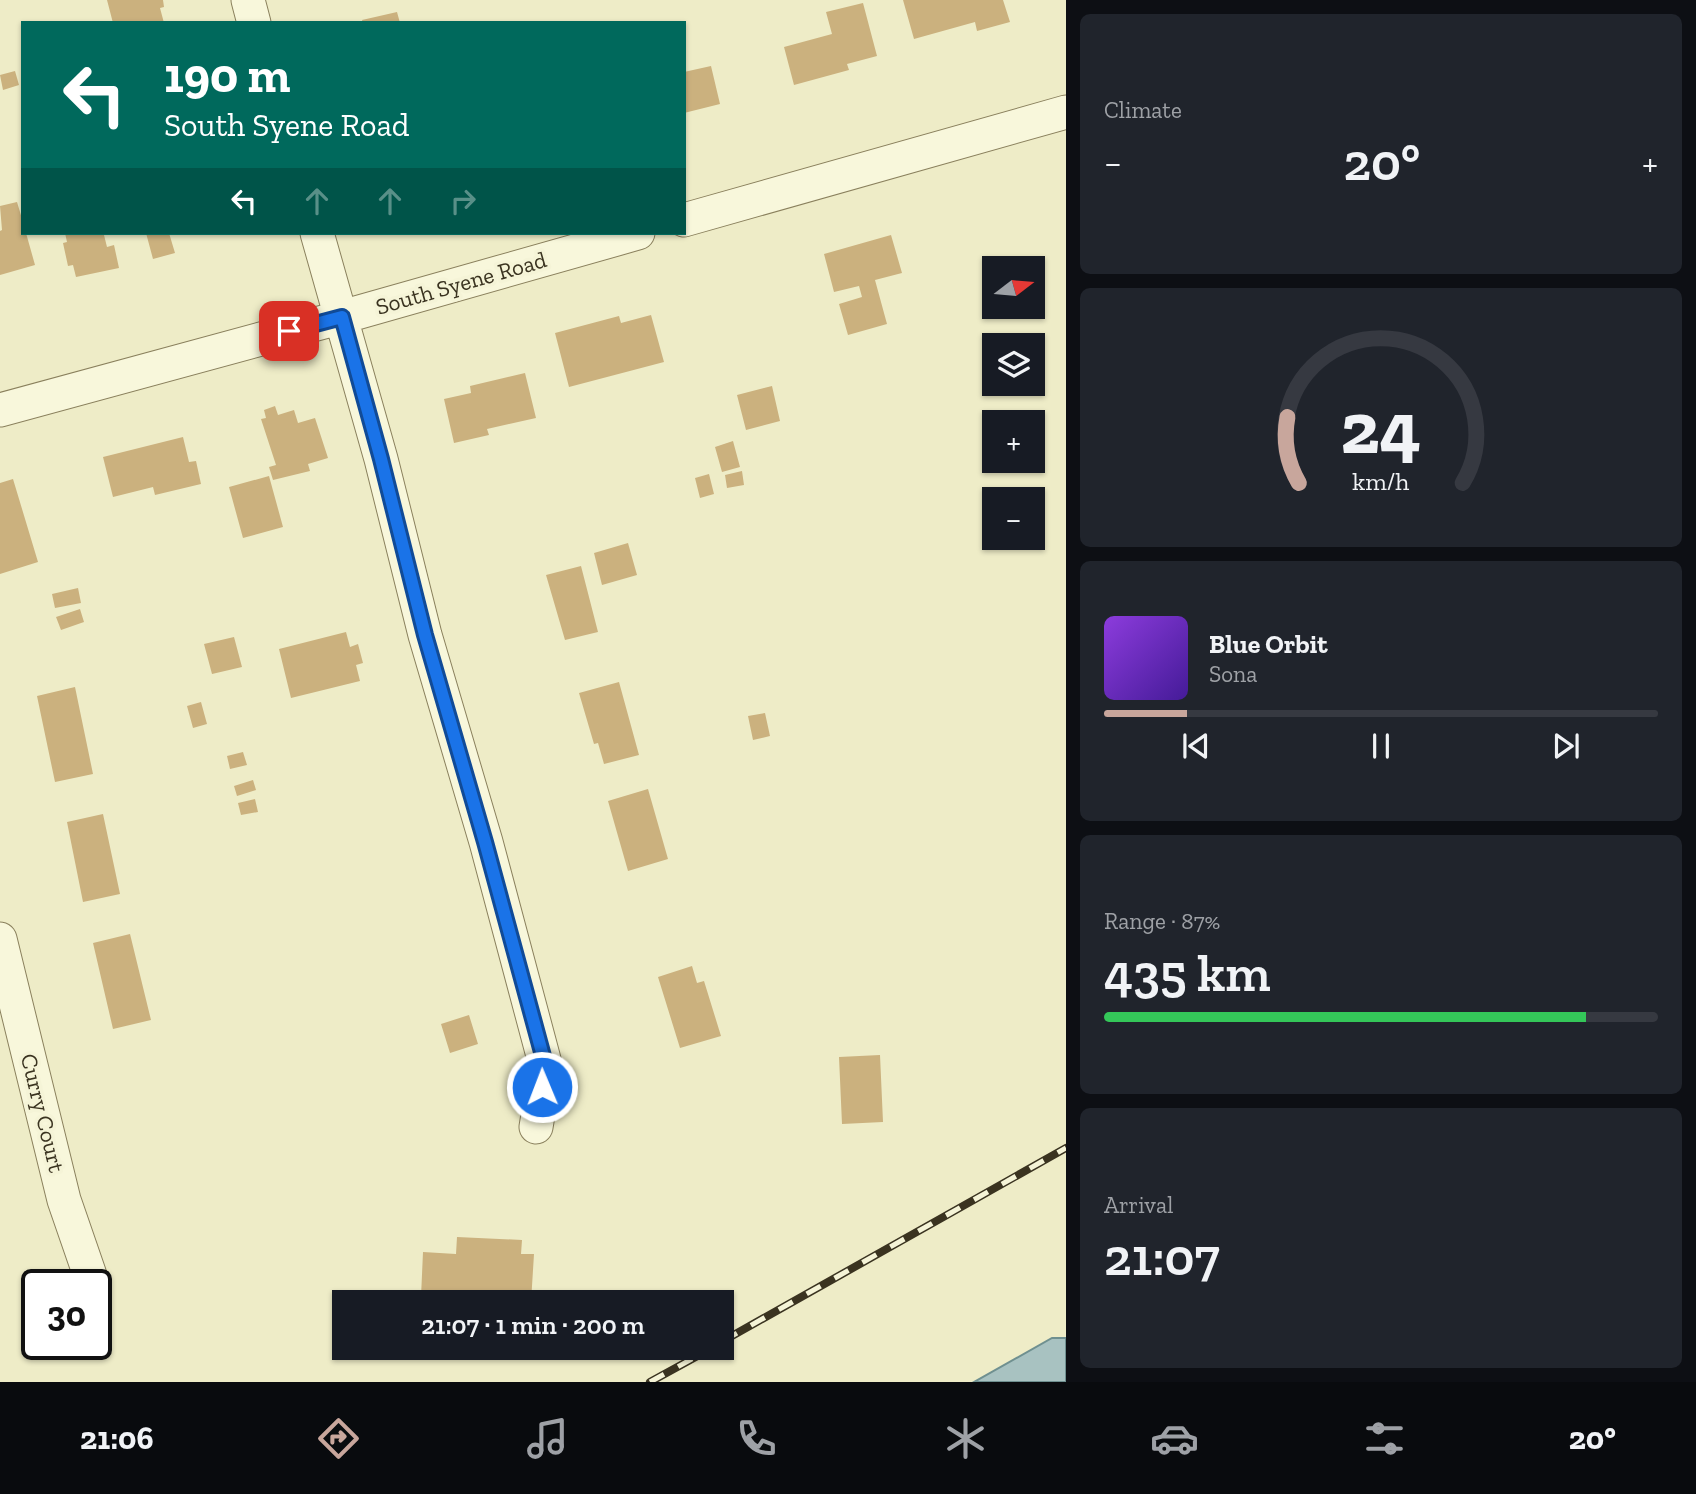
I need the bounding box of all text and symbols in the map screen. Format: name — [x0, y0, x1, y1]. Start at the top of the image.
text: 190 m — [164, 46, 290, 105]
icon: left — [49, 49, 140, 140]
text: Climate — [1104, 96, 1182, 124]
text: South Syene Road — [164, 106, 409, 144]
text: 20° — [1343, 131, 1420, 193]
text: − — [1104, 140, 1122, 186]
text: + — [1642, 140, 1658, 186]
icon: left — [225, 182, 263, 220]
icon: ahead — [298, 182, 336, 220]
icon: ahead — [371, 182, 409, 220]
icon: right — [444, 182, 482, 220]
street label: South Syene Road — [372, 245, 550, 321]
north arrow — [982, 256, 1045, 318]
map controls — [982, 256, 1045, 550]
pin — [259, 301, 319, 361]
icon: arrive — [270, 312, 308, 350]
button: layers — [982, 333, 1045, 396]
text: 24 — [1341, 385, 1421, 473]
button: + — [982, 410, 1045, 473]
text: km/h — [1352, 466, 1410, 496]
button: − — [982, 487, 1045, 550]
text: Blue Orbit — [1209, 628, 1328, 660]
text: Sona — [1209, 660, 1257, 688]
icon: previous — [1177, 727, 1215, 765]
icon: pause — [1362, 727, 1400, 765]
icon: next — [1547, 727, 1585, 765]
text: Range · 87% — [1104, 907, 1220, 935]
text: 435 km — [1104, 942, 1271, 1004]
position arrow — [505, 1050, 579, 1124]
street label: Curry Court — [15, 1051, 71, 1176]
text: Arrival — [1104, 1191, 1173, 1219]
text: 21:07 — [1104, 1226, 1220, 1288]
speed limit sign: 30 — [21, 1269, 112, 1360]
text: 21:07 · 1 min · 200 m — [421, 1309, 645, 1341]
icon: directions — [314, 1414, 363, 1463]
icon: music — [523, 1414, 572, 1463]
icon: phone — [732, 1414, 781, 1463]
icon: climate — [941, 1414, 990, 1463]
icon: car — [1150, 1414, 1199, 1463]
icon: filters — [1360, 1414, 1409, 1463]
text: 21:06 — [80, 1419, 154, 1457]
text: 20° — [1569, 1419, 1616, 1457]

